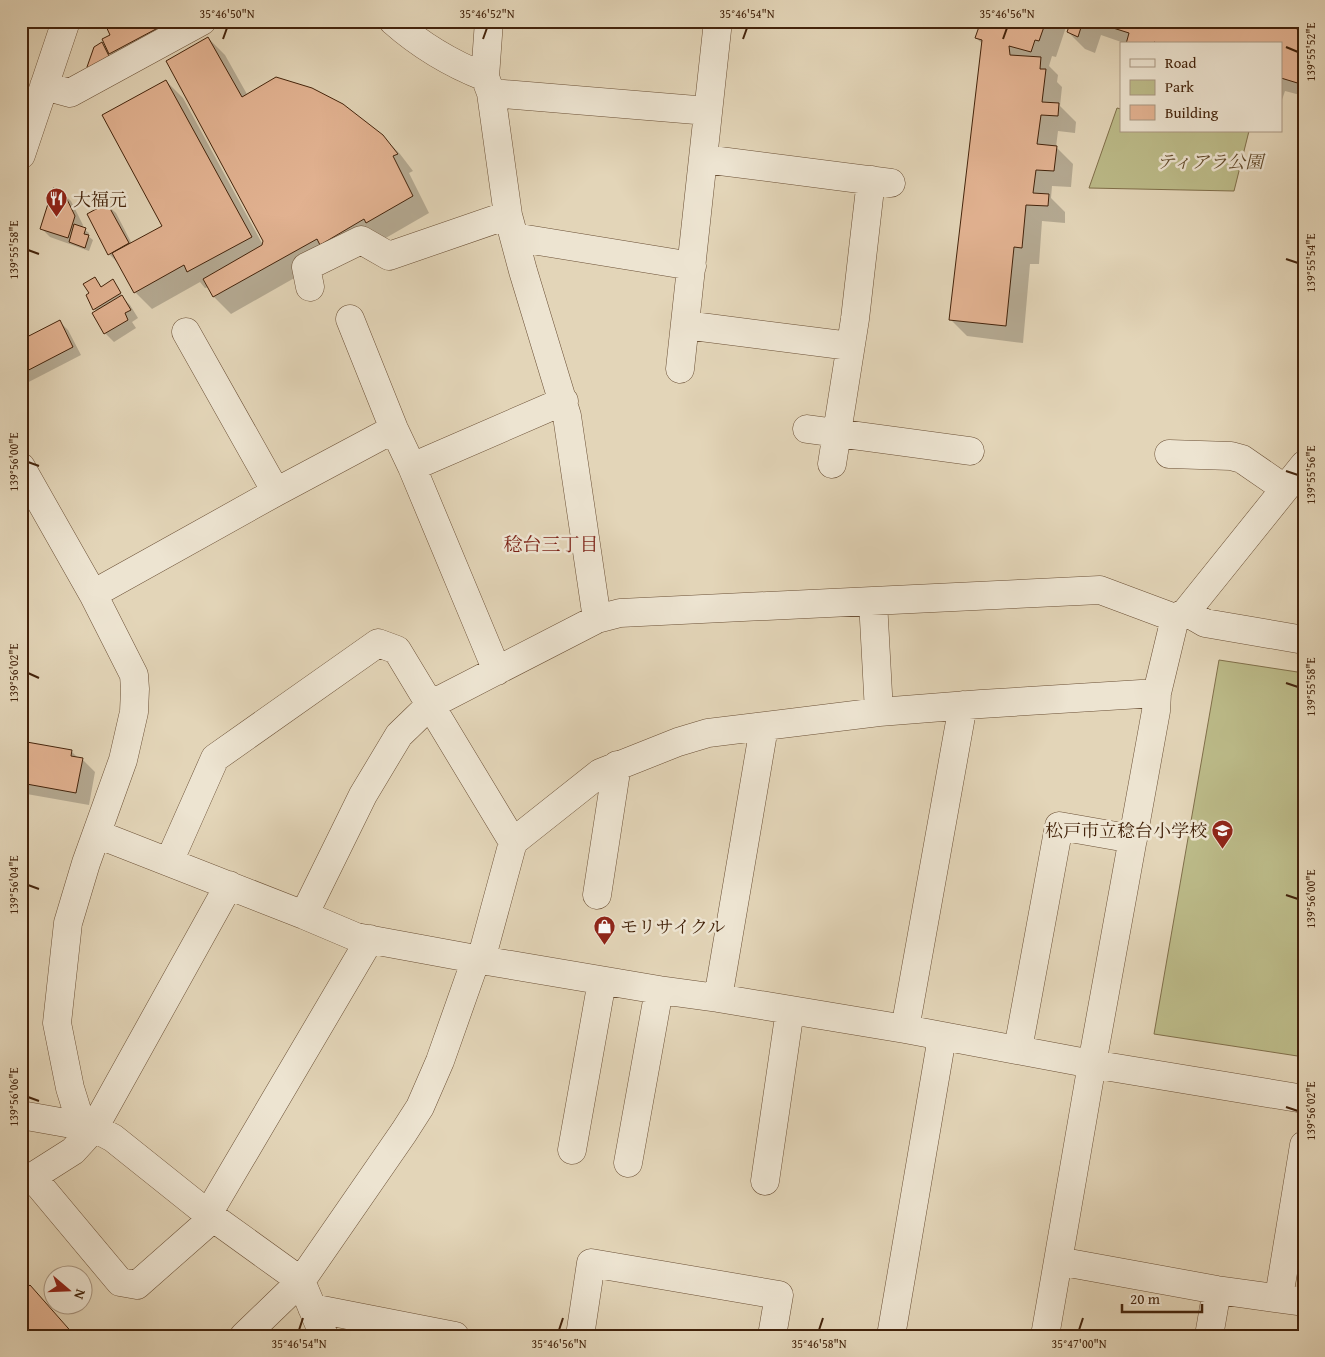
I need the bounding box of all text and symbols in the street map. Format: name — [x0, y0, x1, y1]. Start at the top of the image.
text: 35°46'50"N — [199, 5, 255, 22]
text: 35°46'52"N — [459, 5, 515, 22]
text: 35°46'54"N — [719, 5, 775, 22]
text: 35°46'56"N — [979, 5, 1035, 22]
text: 139°55'52"E — [1302, 22, 1319, 82]
legend — [1120, 42, 1282, 132]
text: Road — [1165, 52, 1196, 73]
text: Park — [1165, 76, 1194, 97]
text: Building — [1165, 102, 1219, 123]
park label: ティアラ公園 — [1157, 148, 1266, 175]
place label: 大福元 — [73, 186, 127, 213]
restaurant icon: 大福元 — [45, 187, 69, 218]
text: 139°55'58"E — [5, 220, 22, 280]
text: 139°55'54"E — [1302, 233, 1319, 293]
text: 139°56'00"E — [5, 432, 22, 492]
text: 139°55'56"E — [1302, 445, 1319, 505]
district label: 稔台三丁目 — [503, 530, 599, 558]
text: 139°56'02"E — [5, 643, 22, 703]
text: 139°55'58"E — [1302, 657, 1319, 717]
place label: 松戸市立稔台小学校 — [1045, 817, 1207, 844]
school or university icon: 松戸市立稔台小学校 — [1211, 818, 1235, 849]
text: 139°56'04"E — [5, 855, 22, 915]
text: 139°56'00"E — [1302, 869, 1319, 929]
place label: モリサイクル — [620, 913, 725, 940]
shop icon: モリサイクル — [592, 914, 616, 945]
text: 139°56'06"E — [5, 1067, 22, 1127]
text: 139°56'02"E — [1302, 1081, 1319, 1141]
north arrow — [42, 1264, 92, 1314]
scale bar — [1122, 1282, 1202, 1314]
text: N — [69, 1287, 91, 1303]
text: 20 m — [1130, 1288, 1161, 1309]
text: 35°46'54"N — [271, 1335, 327, 1352]
text: 35°46'56"N — [531, 1335, 587, 1352]
text: 35°46'58"N — [791, 1335, 847, 1352]
text: 35°47'00"N — [1051, 1335, 1107, 1352]

